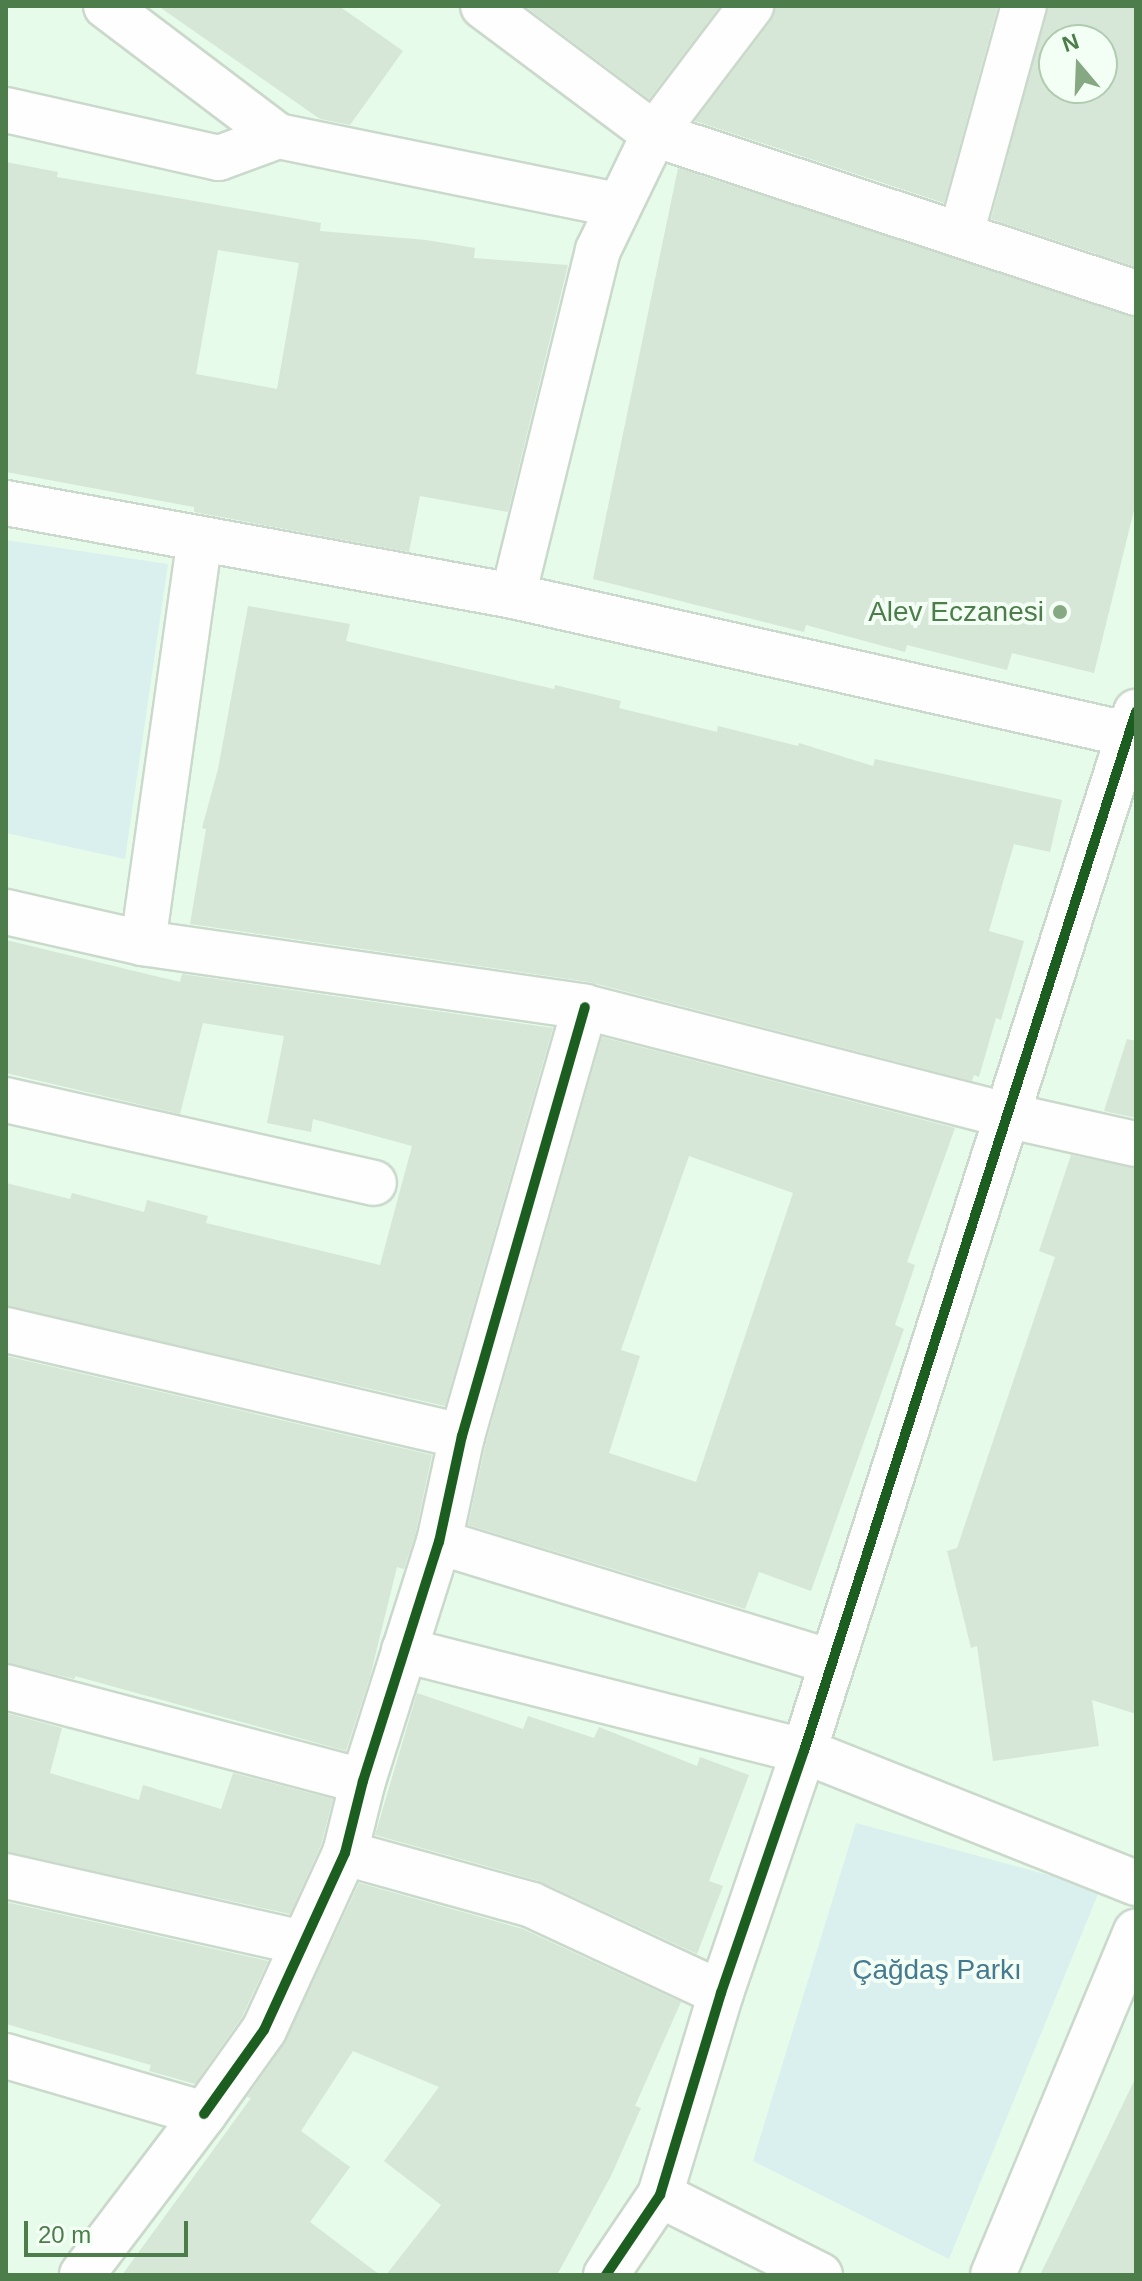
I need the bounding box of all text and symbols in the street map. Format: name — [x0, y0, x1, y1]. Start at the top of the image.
north arrow — [1038, 24, 1118, 104]
text: N — [1059, 28, 1082, 57]
place label: Alev Eczanesi — [868, 595, 1044, 629]
marker: Alev Eczanesi — [1051, 603, 1069, 621]
park label: Çağdaş Parkı — [852, 1953, 1022, 1987]
scale bar — [28, 2205, 192, 2255]
text: 20 m — [38, 2221, 91, 2248]

